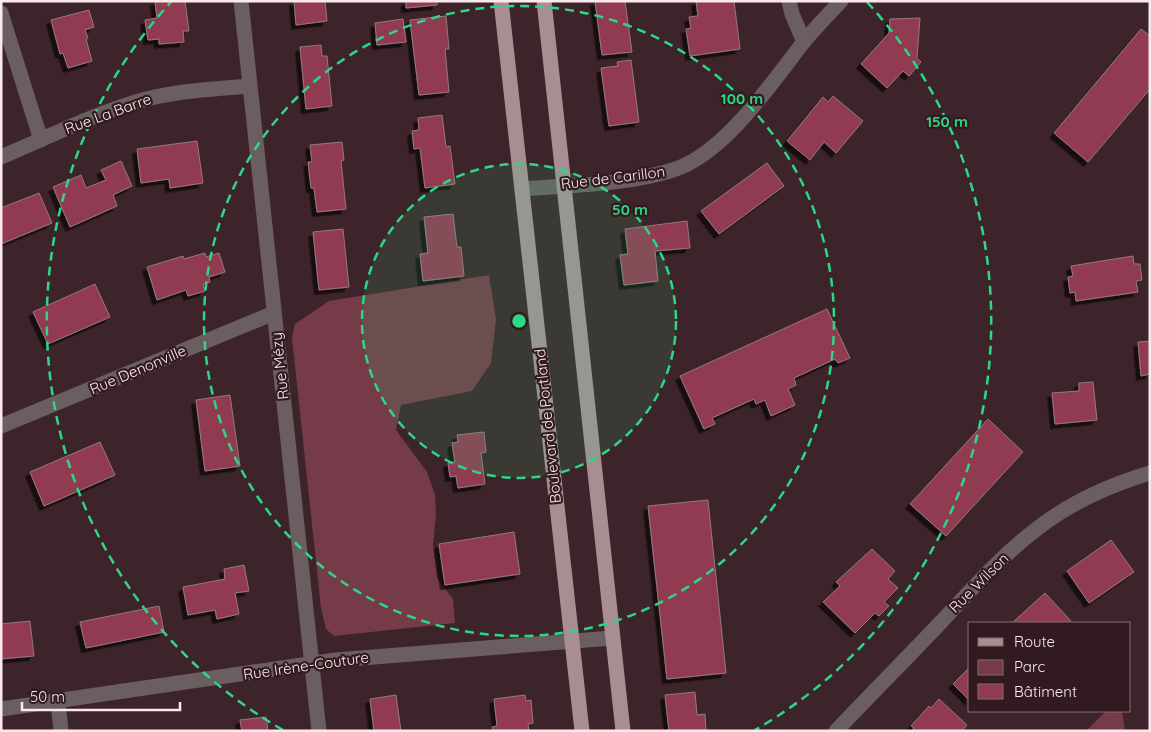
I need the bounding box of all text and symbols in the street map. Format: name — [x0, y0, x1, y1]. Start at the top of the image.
street label: Rue La Barre — [62, 89, 154, 138]
text: 100 m — [721, 89, 763, 108]
text: 150 m — [926, 112, 968, 131]
street label: Rue de Carillon — [560, 162, 666, 193]
text: 50 m — [612, 200, 648, 219]
centre of rings — [510, 312, 528, 330]
street label: Rue Mézy — [267, 331, 292, 401]
street label: Rue Denonville — [87, 341, 189, 398]
street label: Boulevard de Portland — [530, 348, 565, 504]
street label: Rue Wilson — [945, 549, 1013, 617]
legend — [968, 622, 1131, 712]
text: Route — [1014, 632, 1055, 651]
street label: Rue Irène-Couture — [242, 647, 370, 684]
text: Parc — [1014, 657, 1045, 676]
scale bar — [22, 680, 180, 712]
text: Bâtiment — [1014, 682, 1077, 701]
text: 50 m — [30, 687, 65, 706]

